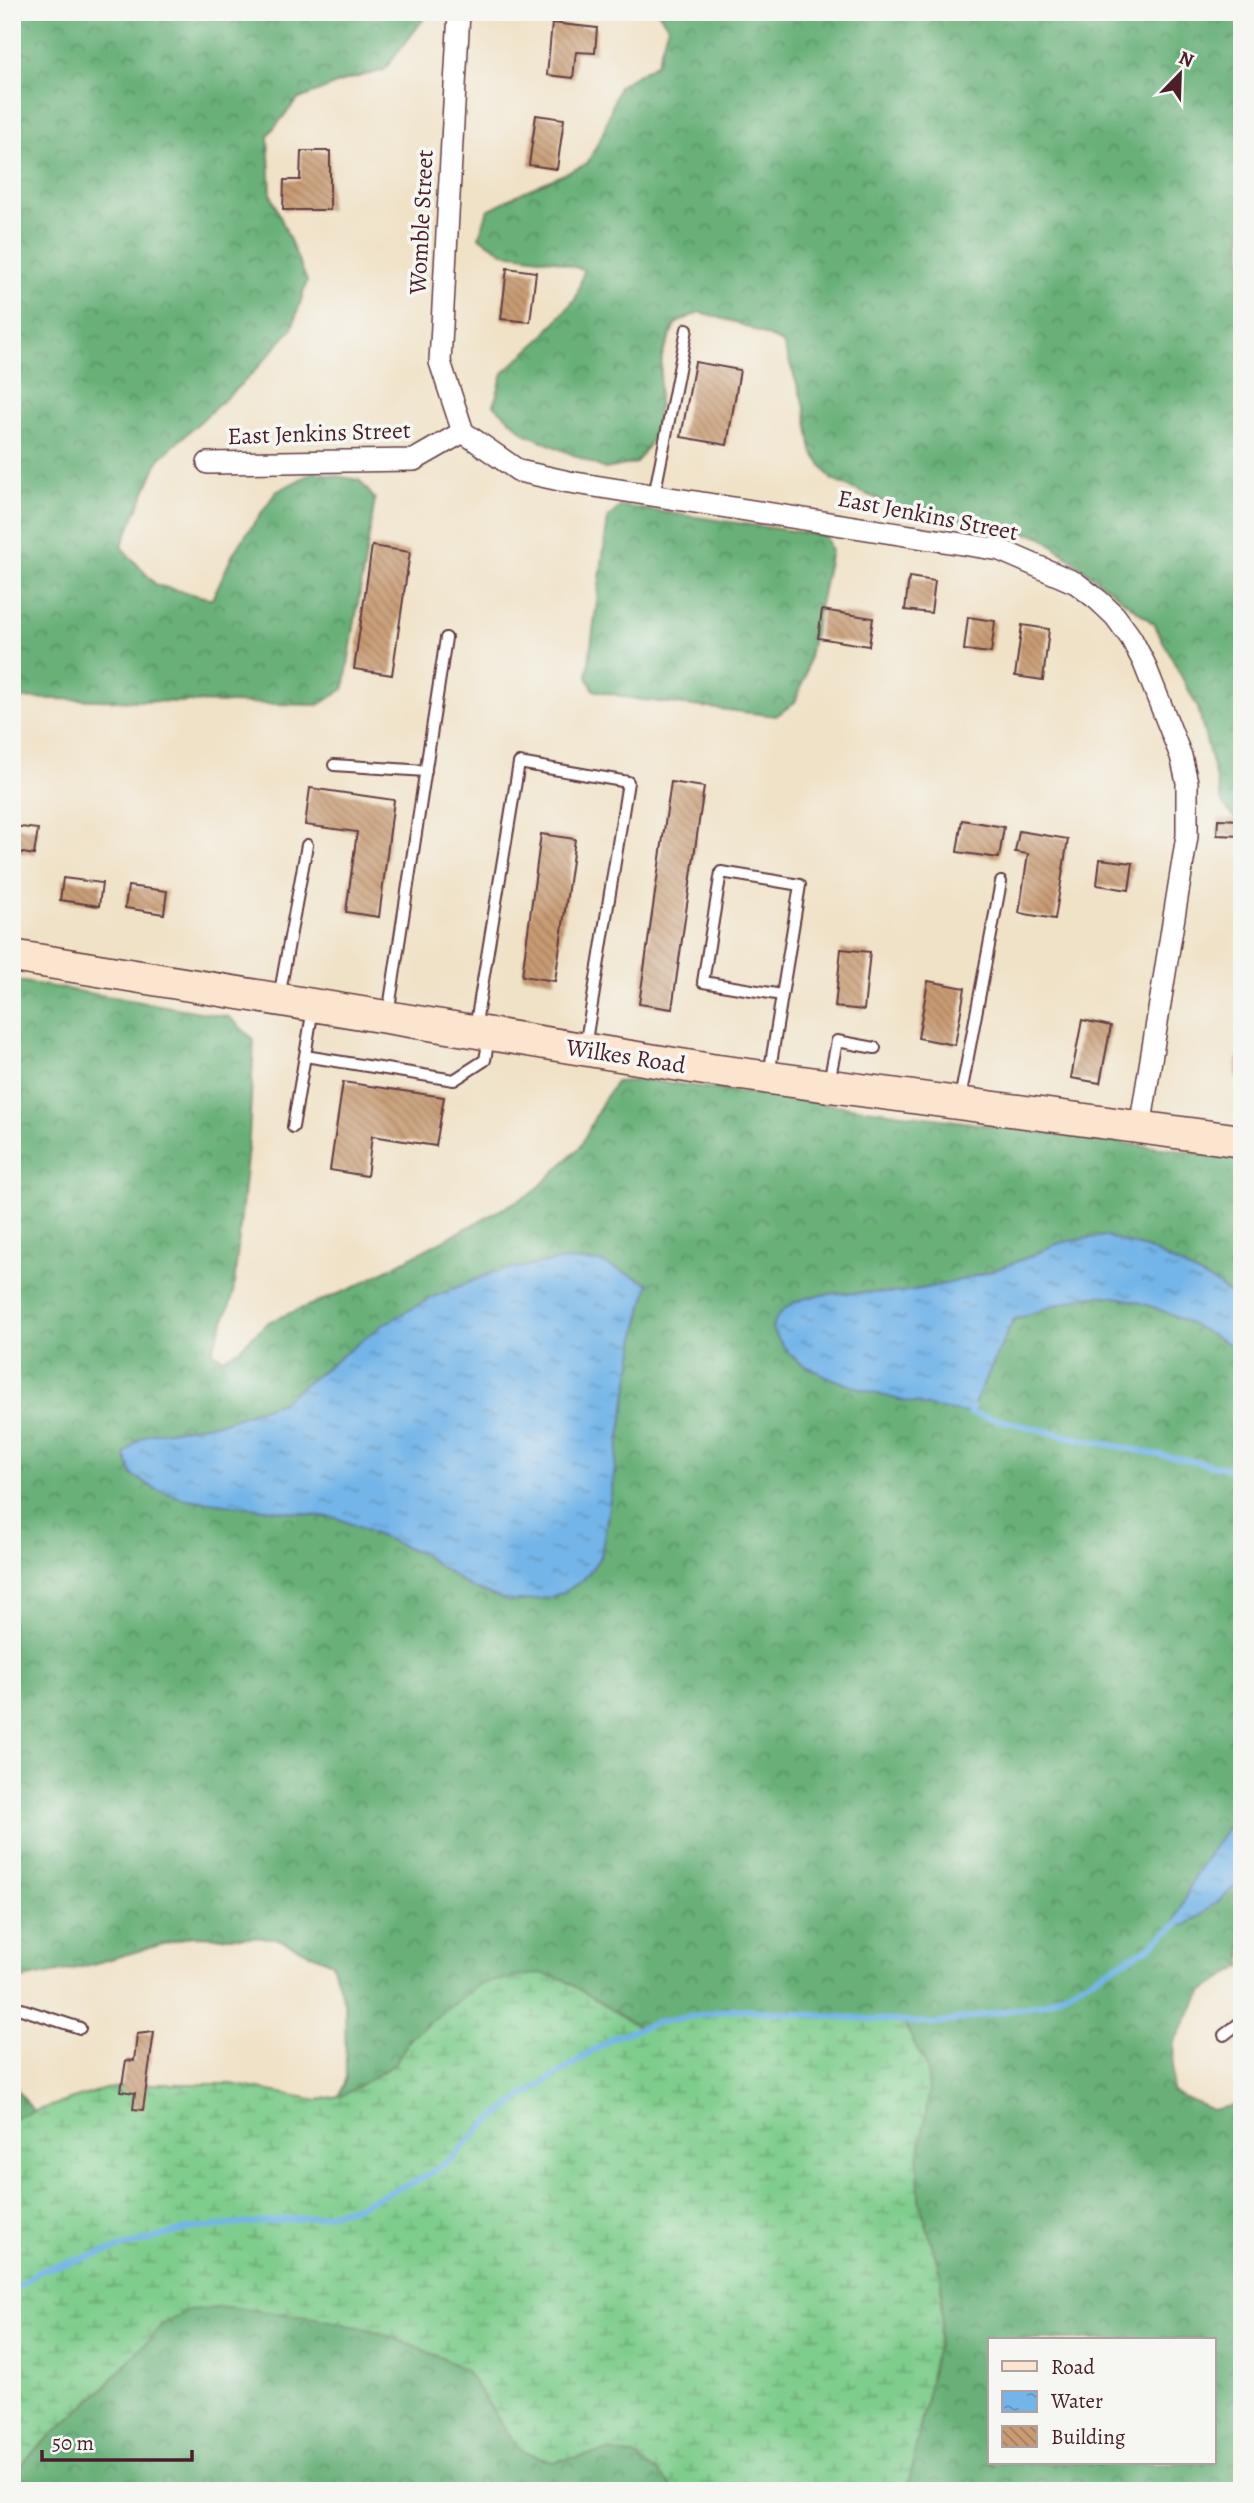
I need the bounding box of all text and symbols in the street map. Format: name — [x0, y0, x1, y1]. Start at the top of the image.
north arrow — [1146, 38, 1216, 108]
text: N — [1175, 45, 1198, 74]
street label: Womble Street — [401, 149, 441, 296]
street label: East Jenkins Street — [227, 414, 411, 452]
street label: East Jenkins Street — [835, 482, 1021, 548]
street label: Wilkes Road — [563, 1031, 688, 1081]
legend — [988, 2338, 1216, 2464]
text: Road — [1051, 2353, 1095, 2381]
text: Water — [1050, 2387, 1103, 2415]
scale bar — [42, 2419, 192, 2463]
text: Building — [1051, 2423, 1126, 2451]
text: 50 m — [52, 2429, 94, 2457]

